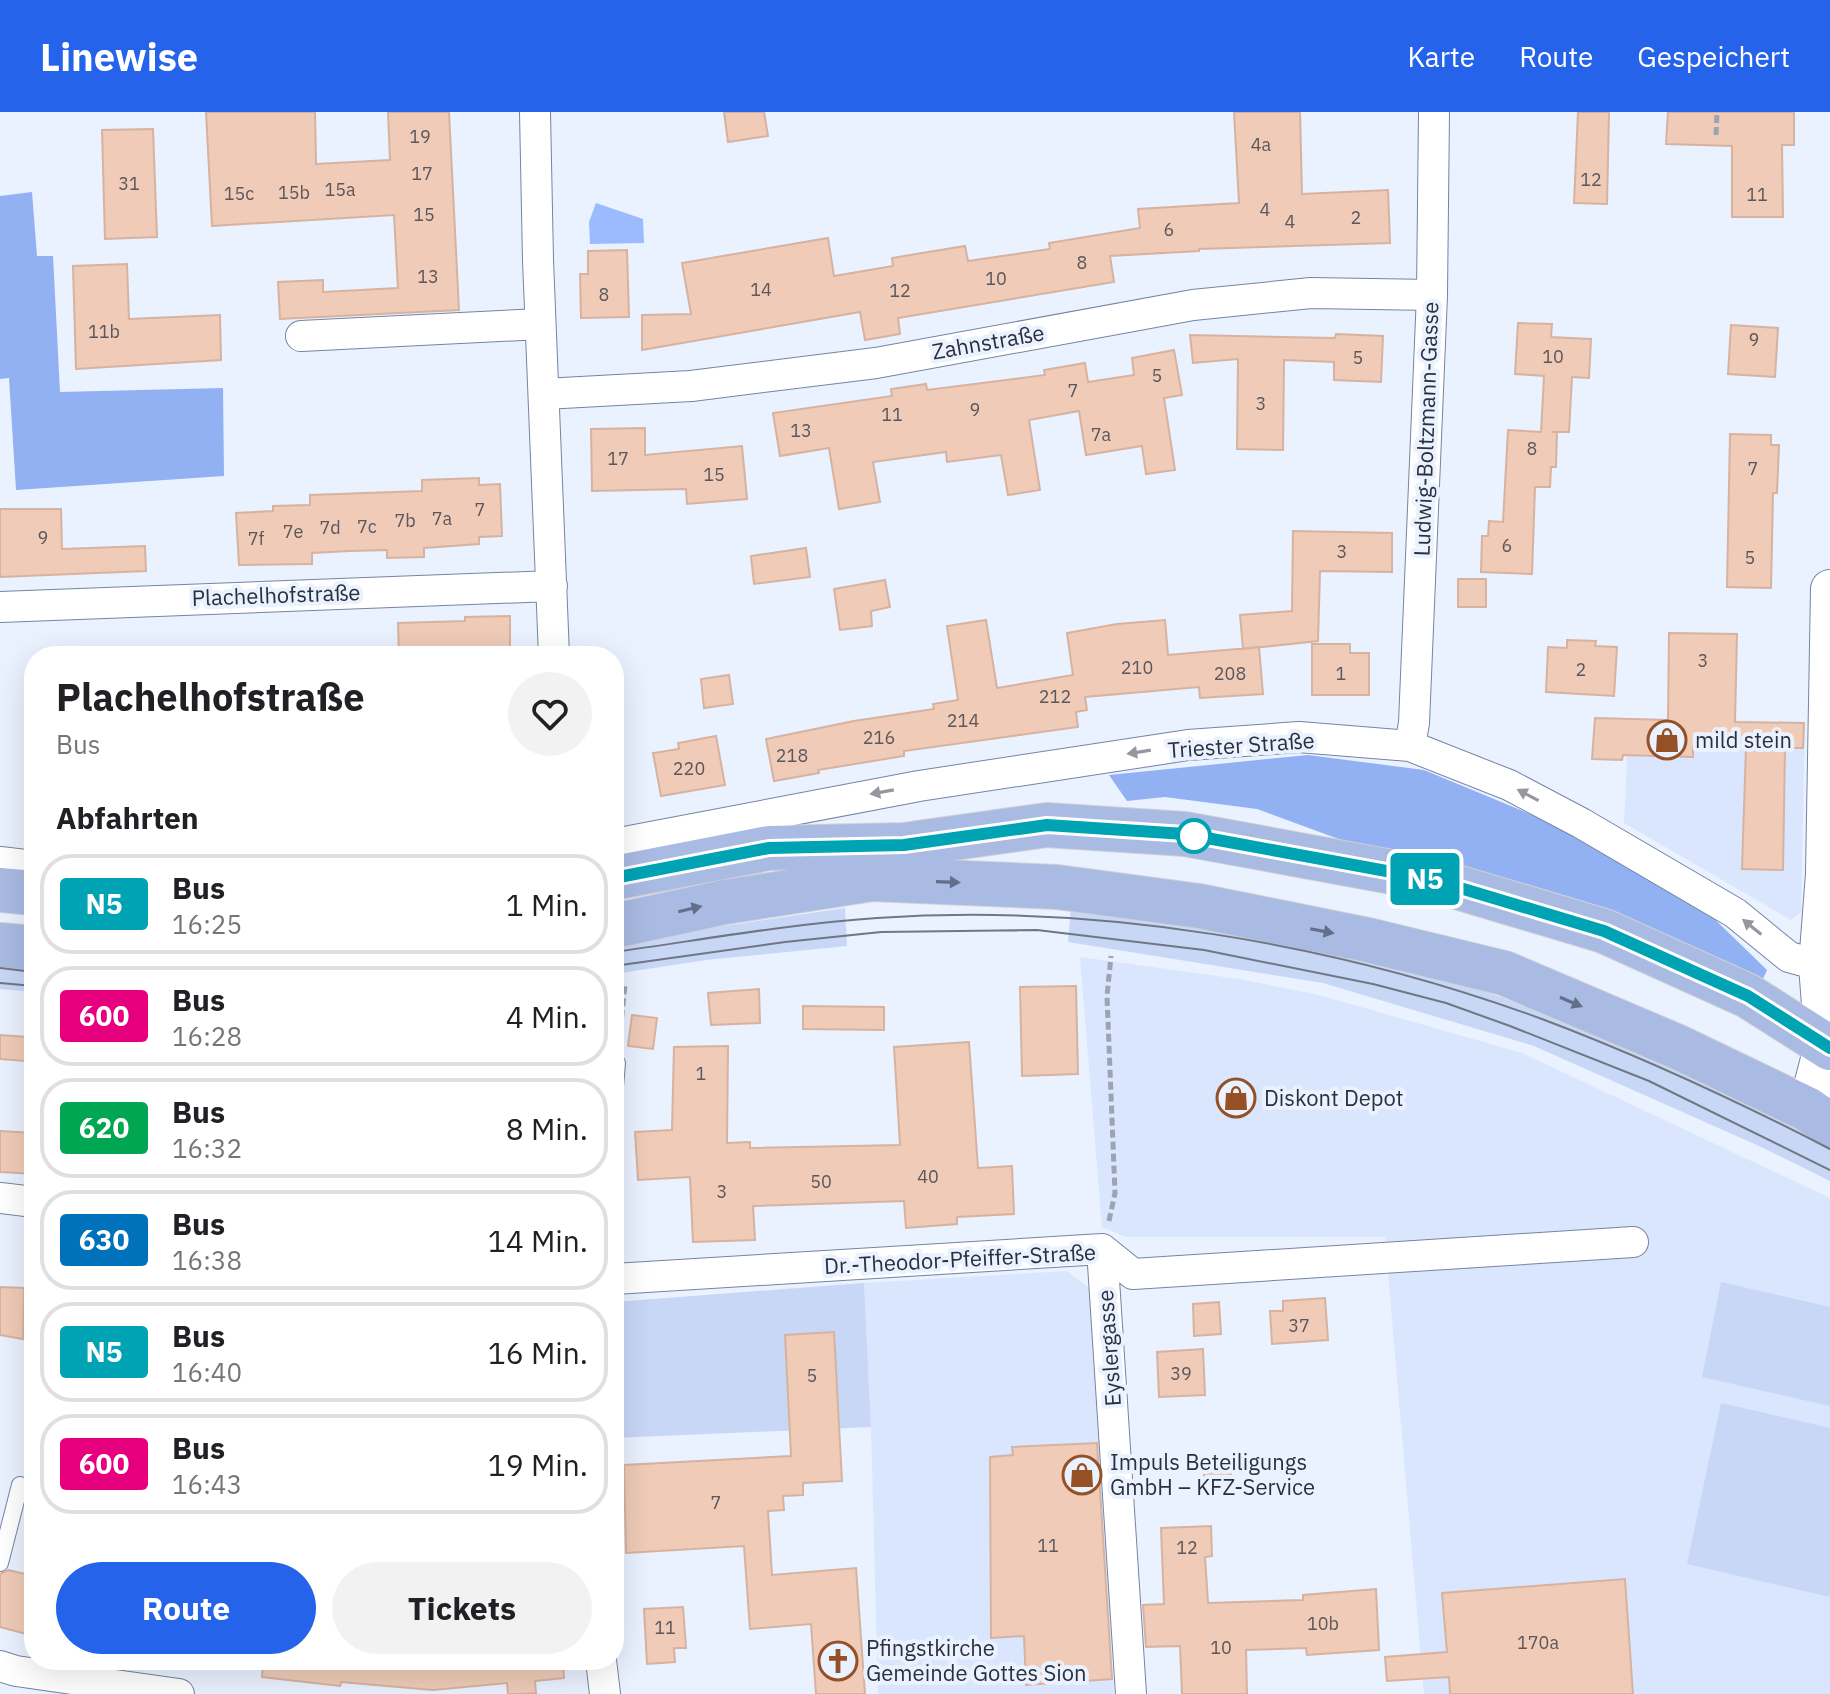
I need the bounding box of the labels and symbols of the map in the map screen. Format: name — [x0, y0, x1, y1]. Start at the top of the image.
house number: 19 — [409, 125, 431, 148]
house number: 4a — [1251, 133, 1272, 156]
house number: 17 — [411, 162, 433, 185]
house number: 12 — [1580, 168, 1602, 191]
house number: 31 — [118, 172, 140, 195]
house number: 15a — [324, 178, 356, 201]
house number: 15b — [278, 181, 310, 204]
house number: 15c — [224, 182, 254, 205]
house number: 11 — [1746, 183, 1768, 206]
house number: 4 — [1260, 198, 1271, 221]
house number: 15 — [413, 203, 435, 226]
house number: 2 — [1351, 206, 1361, 229]
house number: 4 — [1285, 210, 1296, 233]
house number: 6 — [1164, 218, 1174, 241]
house number: 8 — [1077, 251, 1087, 274]
house number: 13 — [417, 265, 439, 288]
house number: 10 — [985, 267, 1007, 290]
house number: 14 — [750, 278, 772, 301]
house number: 12 — [889, 279, 911, 302]
house number: 8 — [599, 283, 609, 306]
street label: Ludwig-Boltzmann-Gasse — [1407, 301, 1444, 557]
street label: Zahnstraße — [929, 317, 1046, 366]
house number: 11b — [88, 320, 120, 343]
house number: 9 — [1749, 328, 1759, 351]
house number: 10 — [1542, 345, 1564, 368]
house number: 5 — [1353, 346, 1363, 369]
house number: 5 — [1152, 364, 1162, 387]
house number: 7 — [1068, 379, 1078, 402]
house number: 3 — [1256, 392, 1266, 415]
house number: 9 — [970, 398, 980, 421]
house number: 11 — [881, 403, 903, 426]
house number: 13 — [790, 419, 812, 442]
house number: 7a — [1091, 423, 1112, 446]
house number: 8 — [1527, 437, 1537, 460]
house number: 17 — [607, 447, 629, 470]
house number: 7 — [1748, 457, 1758, 480]
house number: 15 — [703, 463, 725, 486]
house number: 7 — [475, 498, 485, 521]
house number: 7a — [432, 507, 453, 530]
house number: 7b — [394, 509, 416, 532]
house number: 7c — [357, 515, 377, 538]
house number: 7d — [319, 516, 341, 539]
house number: 7e — [283, 520, 303, 543]
house number: 9 — [38, 526, 48, 549]
house number: 7f — [248, 527, 264, 550]
house number: 6 — [1502, 534, 1512, 557]
house number: 3 — [1337, 540, 1347, 563]
house number: 5 — [1745, 546, 1755, 569]
street label: Plachelhofstraße — [191, 577, 361, 612]
house number: 3 — [1698, 649, 1708, 672]
house number: 210 — [1121, 656, 1153, 679]
house number: 2 — [1576, 658, 1586, 681]
house number: 208 — [1214, 662, 1246, 685]
house number: 1 — [1336, 662, 1346, 685]
house number: 212 — [1039, 685, 1071, 708]
house number: 214 — [947, 709, 979, 732]
shop icon: mild stein — [1646, 719, 1688, 761]
street label: Triester Straße — [1167, 725, 1315, 764]
place label: mild stein — [1695, 725, 1792, 754]
house number: 216 — [863, 726, 895, 749]
house number: 218 — [776, 744, 808, 767]
one-way arrow — [1126, 747, 1151, 759]
house number: 220 — [673, 757, 705, 780]
one-way arrow — [869, 787, 894, 799]
one-way arrow — [1516, 789, 1539, 802]
unlabelled marker — [1177, 819, 1211, 853]
line badge: N5 — [1389, 853, 1461, 905]
one-way arrow — [936, 876, 961, 889]
one-way arrow — [678, 902, 703, 915]
one-way arrow — [1741, 918, 1762, 935]
one-way arrow — [1310, 925, 1335, 937]
one-way arrow — [1560, 995, 1583, 1008]
house number: 1 — [696, 1062, 706, 1085]
shop icon: Diskont Depot — [1215, 1077, 1257, 1119]
place label: Diskont Depot — [1264, 1083, 1404, 1112]
house number: 40 — [917, 1165, 939, 1188]
house number: 50 — [810, 1170, 832, 1193]
house number: 3 — [717, 1180, 727, 1203]
street label: Dr.-Theodor-Pfeiffer-Straße — [823, 1237, 1097, 1280]
street label: Eyslergasse — [1090, 1289, 1127, 1407]
house number: 37 — [1288, 1314, 1310, 1337]
house number: 39 — [1170, 1362, 1192, 1385]
house number: 5 — [807, 1364, 817, 1387]
place label: Impuls Beteiligungs GmbH – KFZ-Service — [1110, 1447, 1315, 1501]
shop icon: Impuls Beteiligungs GmbH – KFZ-Service — [1061, 1454, 1103, 1496]
house number: 7 — [711, 1491, 721, 1514]
house number: 11 — [1037, 1534, 1059, 1557]
house number: 12 — [1176, 1536, 1198, 1559]
house number: 10b — [1307, 1612, 1339, 1635]
house number: 11 — [654, 1616, 676, 1639]
house number: 170a — [1517, 1631, 1559, 1654]
place label: Pfingstkirche Gemeinde Gottes Sion — [866, 1633, 1087, 1687]
house number: 10 — [1210, 1636, 1232, 1659]
church icon: Pfingstkirche Gemeinde Gottes Sion — [817, 1640, 859, 1682]

